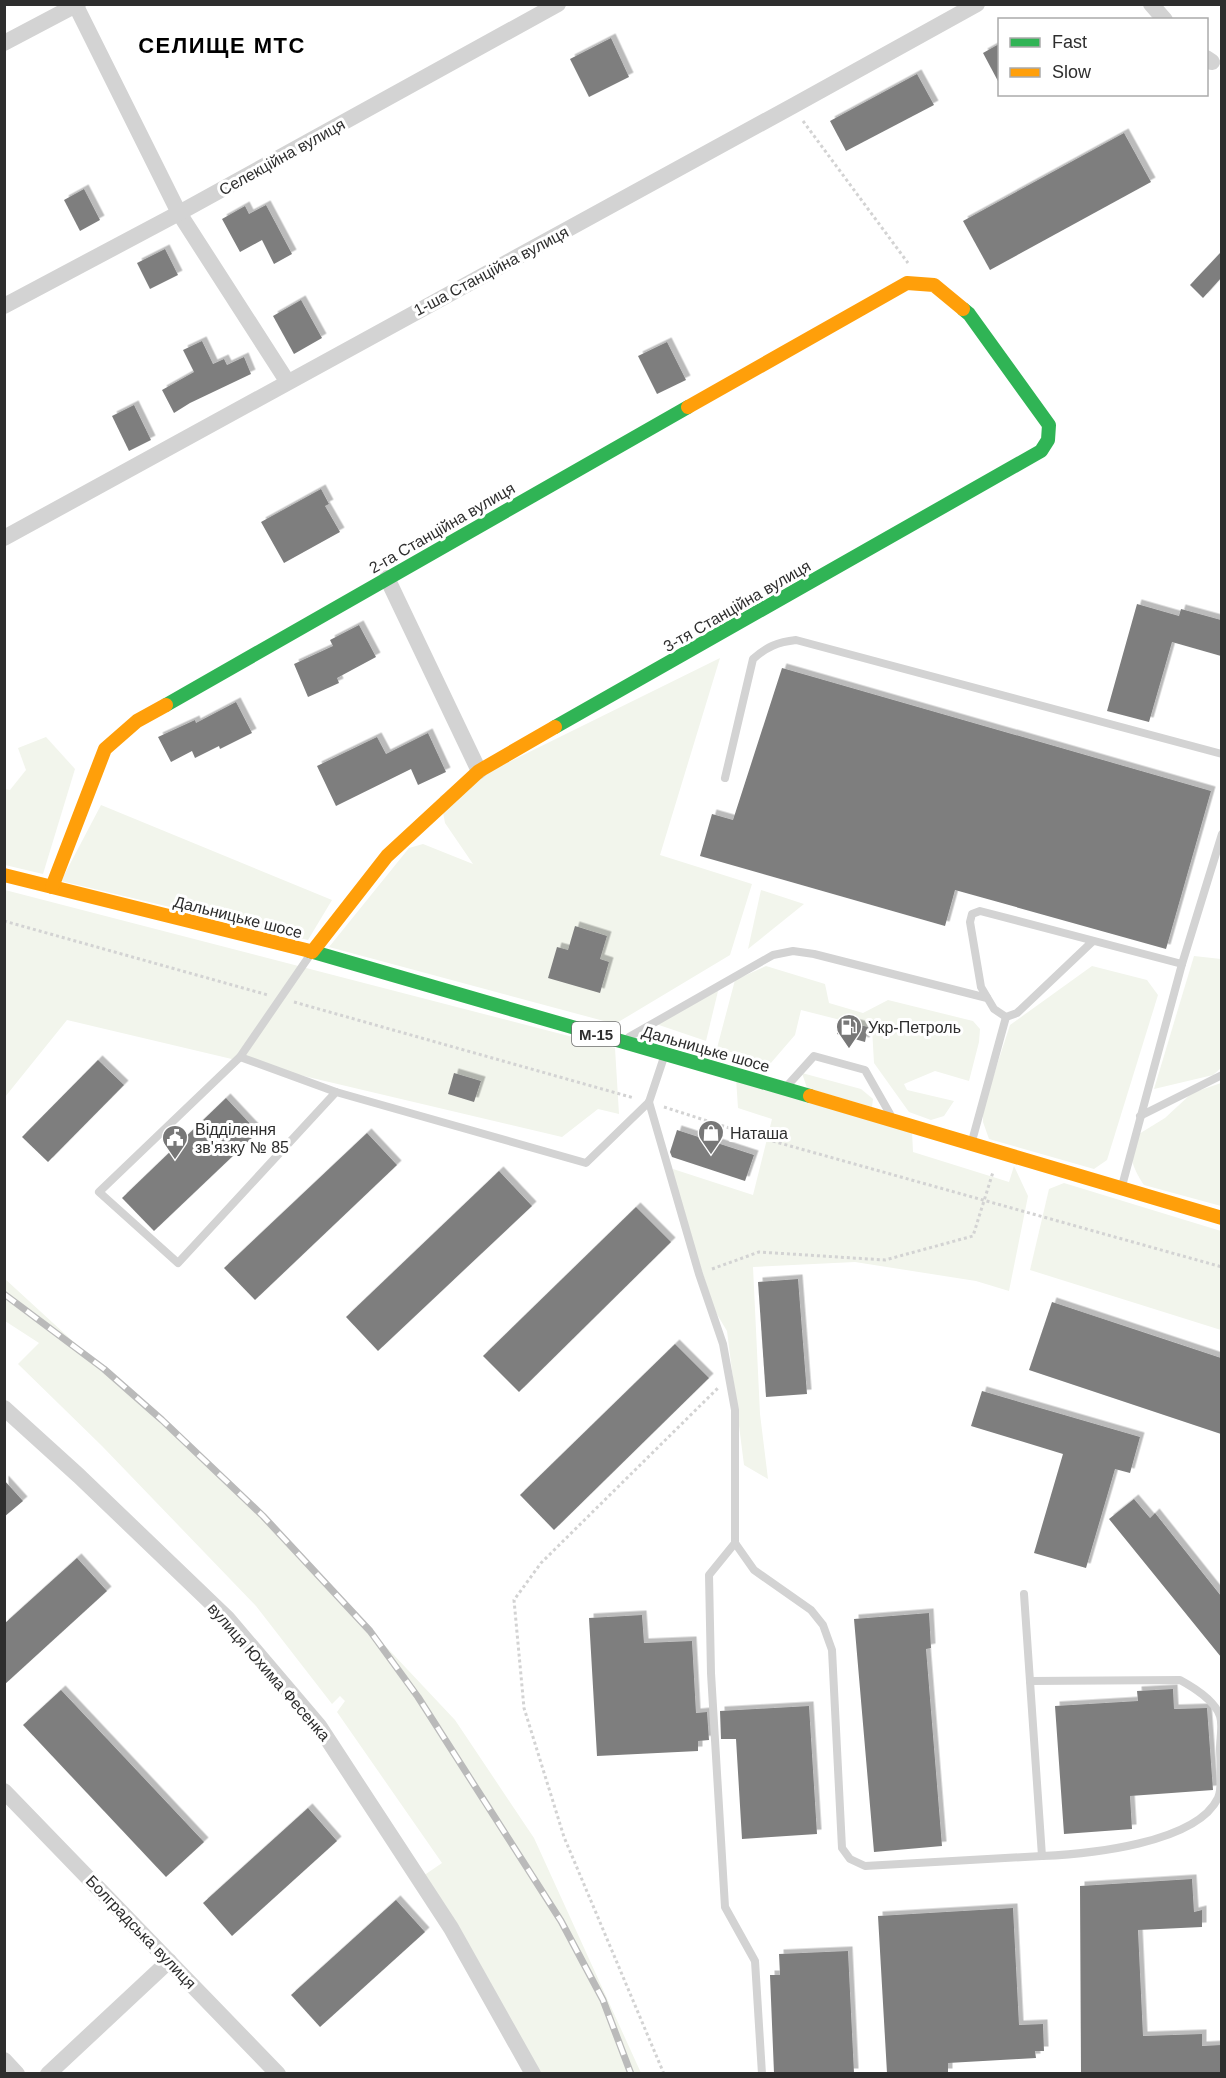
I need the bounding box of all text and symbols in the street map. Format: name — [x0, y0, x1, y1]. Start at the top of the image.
legend — [998, 18, 1208, 96]
text: Fast — [1052, 32, 1087, 52]
district label: CЕЛИЩЕ МТС — [138, 33, 306, 58]
text: Slow — [1052, 62, 1092, 82]
street label: Селекційна вулиця — [216, 115, 348, 199]
street label: 1-ша Станційна вулиця — [411, 223, 571, 319]
street label: 2-га Станційна вулиця — [366, 479, 518, 577]
street label: 3-тя Станційна вулиця — [661, 557, 813, 655]
street label: Дальницьке шосе — [172, 893, 304, 941]
fuel station icon: Укр-Петроль — [834, 1012, 864, 1050]
place label: Укр-Петроль — [868, 1019, 961, 1036]
road number: М-15 — [572, 1022, 620, 1046]
street label: Дальницьке шосе — [640, 1023, 772, 1075]
shop icon: Наташа — [696, 1118, 726, 1156]
place label: Відділення зв'язку № 85 — [195, 1121, 289, 1156]
public building icon: Відділення зв'язку № 85 — [160, 1123, 190, 1161]
place label: Наташа — [730, 1125, 788, 1142]
street label: вулиця Юхима Фесенка — [205, 1600, 333, 1744]
street label: Болградська вулиця — [83, 1872, 199, 1992]

